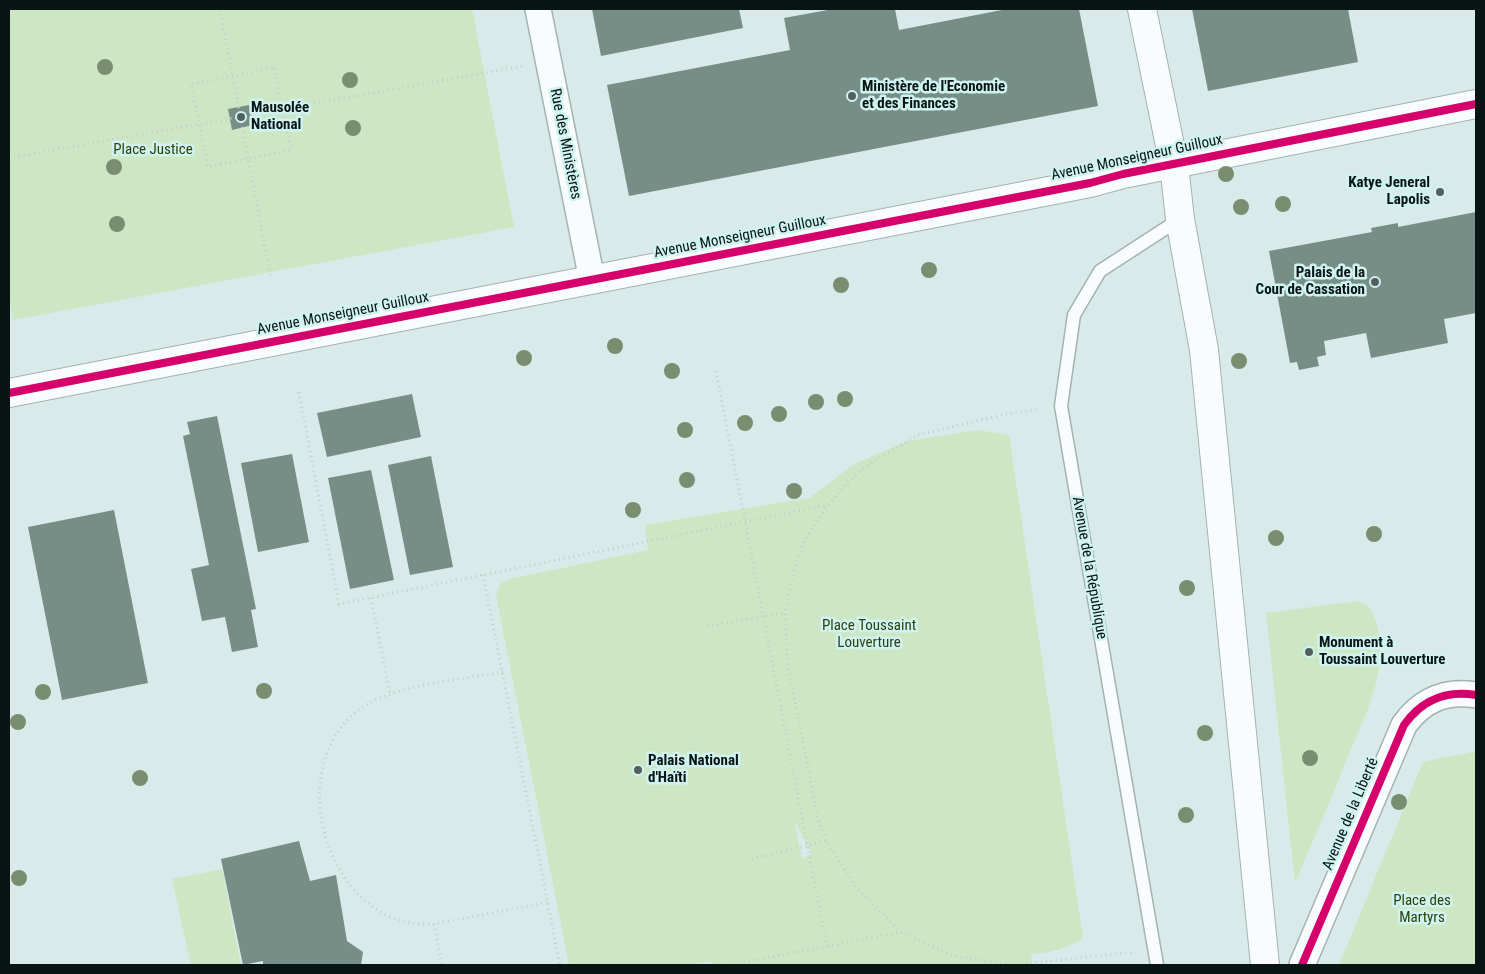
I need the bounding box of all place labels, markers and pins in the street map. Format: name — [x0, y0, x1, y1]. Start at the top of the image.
place label: Ministère de l'Economie et des Finances — [862, 78, 1005, 113]
marker: Ministère de l'Economie et des Finances — [846, 90, 858, 102]
place label: Mausolée National — [251, 99, 309, 134]
marker: Mausolée National — [235, 111, 247, 123]
place label: Katye Jeneral Lapolis — [1348, 174, 1430, 209]
marker: Katye Jeneral Lapolis — [1434, 186, 1446, 198]
place label: Palais de la Cour de Cassation — [1256, 264, 1365, 299]
marker: Palais de la Cour de Cassation — [1369, 276, 1381, 288]
place label: Monument à Toussaint Louverture — [1319, 634, 1446, 669]
marker: Monument à Toussaint Louverture — [1303, 646, 1315, 658]
place label: Palais National d'Haïti — [648, 752, 739, 787]
marker: Palais National d'Haïti — [632, 764, 644, 776]

